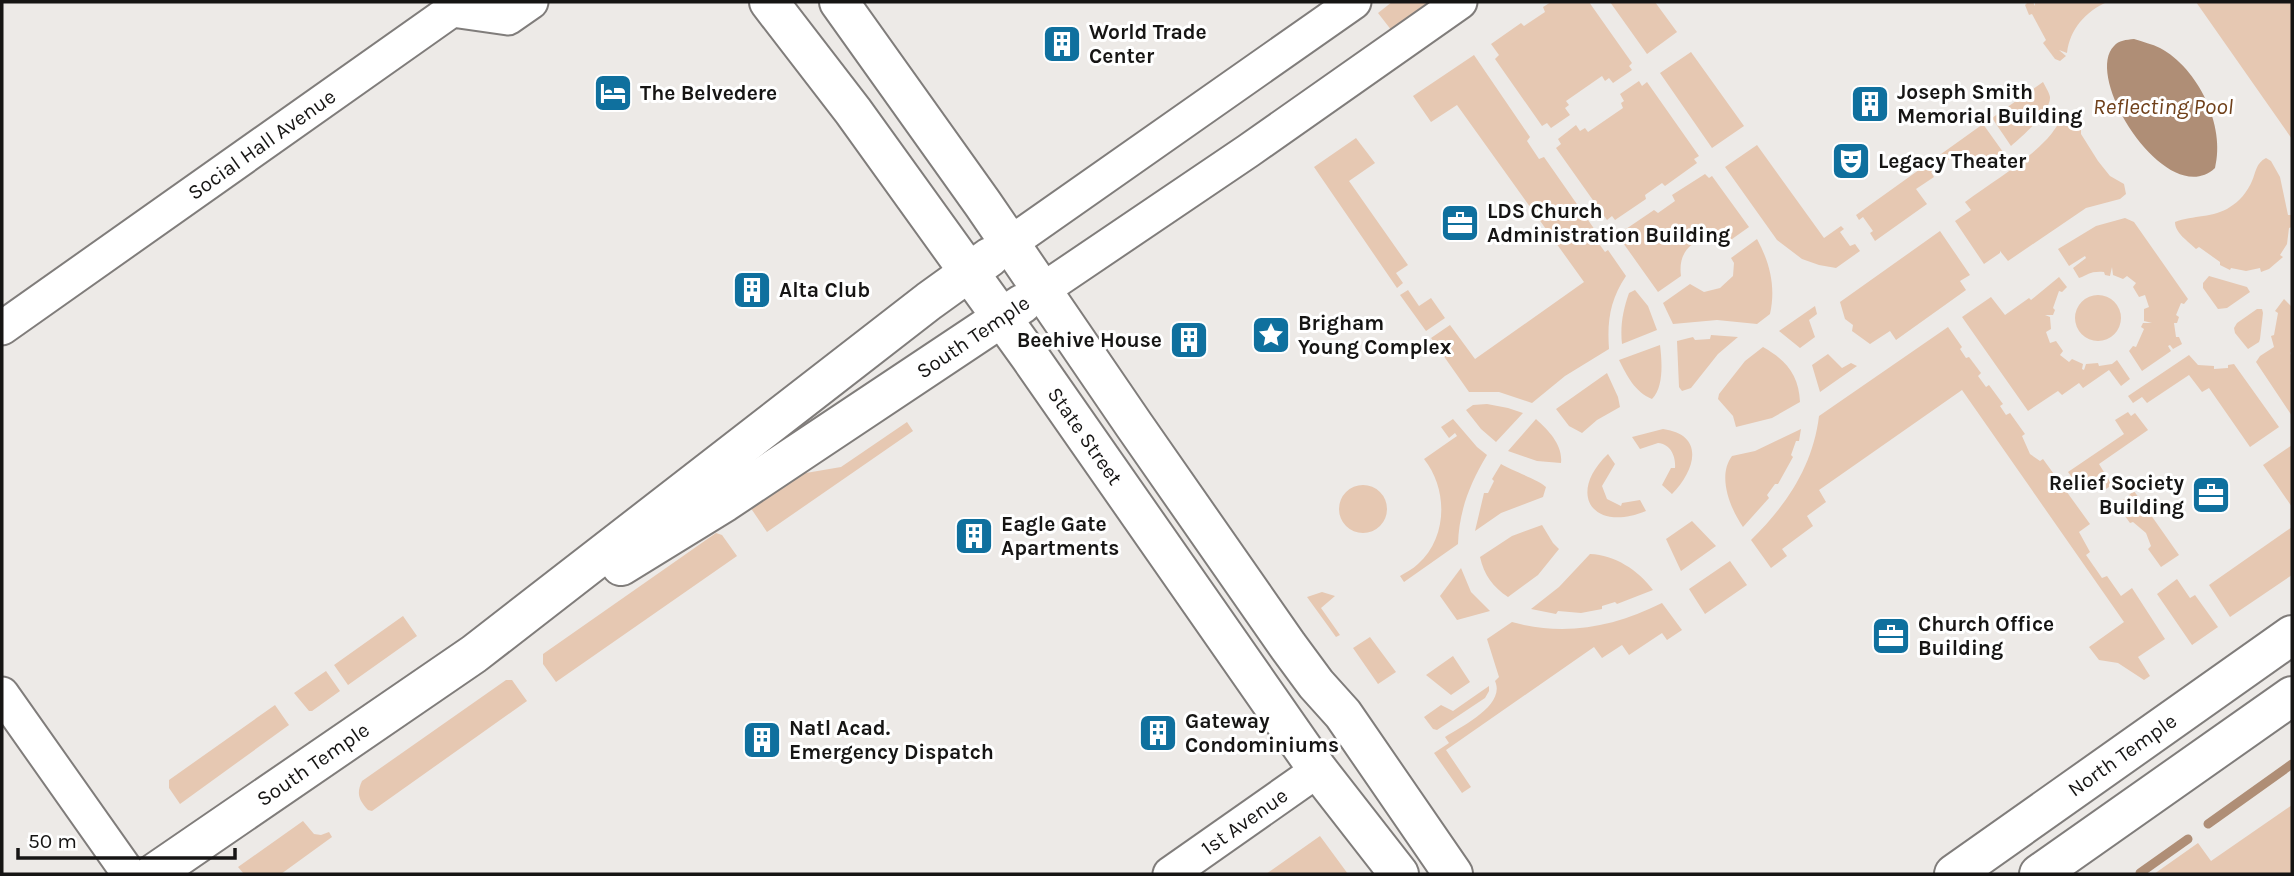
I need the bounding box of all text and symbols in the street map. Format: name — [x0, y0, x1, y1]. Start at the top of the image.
place label: World Trade Center — [1089, 20, 1207, 68]
building icon: World Trade Center — [1041, 23, 1083, 65]
hotel icon: The Belvedere — [592, 72, 634, 114]
place label: Joseph Smith Memorial Building — [1897, 80, 2083, 128]
place label: The Belvedere — [640, 81, 777, 105]
building icon: Joseph Smith Memorial Building — [1849, 83, 1891, 125]
street label: Social Hall Avenue — [183, 84, 340, 205]
water label: Reflecting Pool — [2093, 93, 2233, 120]
theatre icon: Legacy Theater — [1830, 140, 1872, 182]
place label: Legacy Theater — [1878, 149, 2027, 173]
place label: LDS Church Administration Building — [1487, 199, 1730, 247]
office icon: LDS Church Administration Building — [1439, 202, 1481, 244]
building icon: Alta Club — [731, 269, 773, 311]
place label: Alta Club — [779, 278, 870, 302]
street label: South Temple — [912, 290, 1034, 384]
place label: Brigham Young Complex — [1298, 311, 1452, 359]
place icon: Brigham Young Complex — [1250, 314, 1292, 356]
building icon: Beehive House — [1168, 319, 1210, 361]
place label: Beehive House — [1017, 328, 1162, 352]
street label: State Street — [1043, 383, 1127, 490]
place label: Relief Society Building — [2049, 471, 2184, 519]
office icon: Relief Society Building — [2190, 474, 2232, 516]
place label: Eagle Gate Apartments — [1001, 512, 1119, 560]
building icon: Eagle Gate Apartments — [953, 515, 995, 557]
place label: Church Office Building — [1918, 612, 2054, 660]
office icon: Church Office Building — [1870, 615, 1912, 657]
street label: North Temple — [2063, 708, 2181, 802]
place label: Gateway Condominiums — [1185, 709, 1339, 757]
building icon: Gateway Condominiums — [1137, 712, 1179, 754]
place label: Natl Acad. Emergency Dispatch — [789, 716, 994, 764]
street label: South Temple — [252, 717, 374, 811]
building icon: Natl Acad. Emergency Dispatch — [741, 719, 783, 761]
street label: 1st Avenue — [1197, 783, 1292, 860]
scale bar — [18, 816, 234, 860]
text: 50 m — [28, 829, 77, 853]

